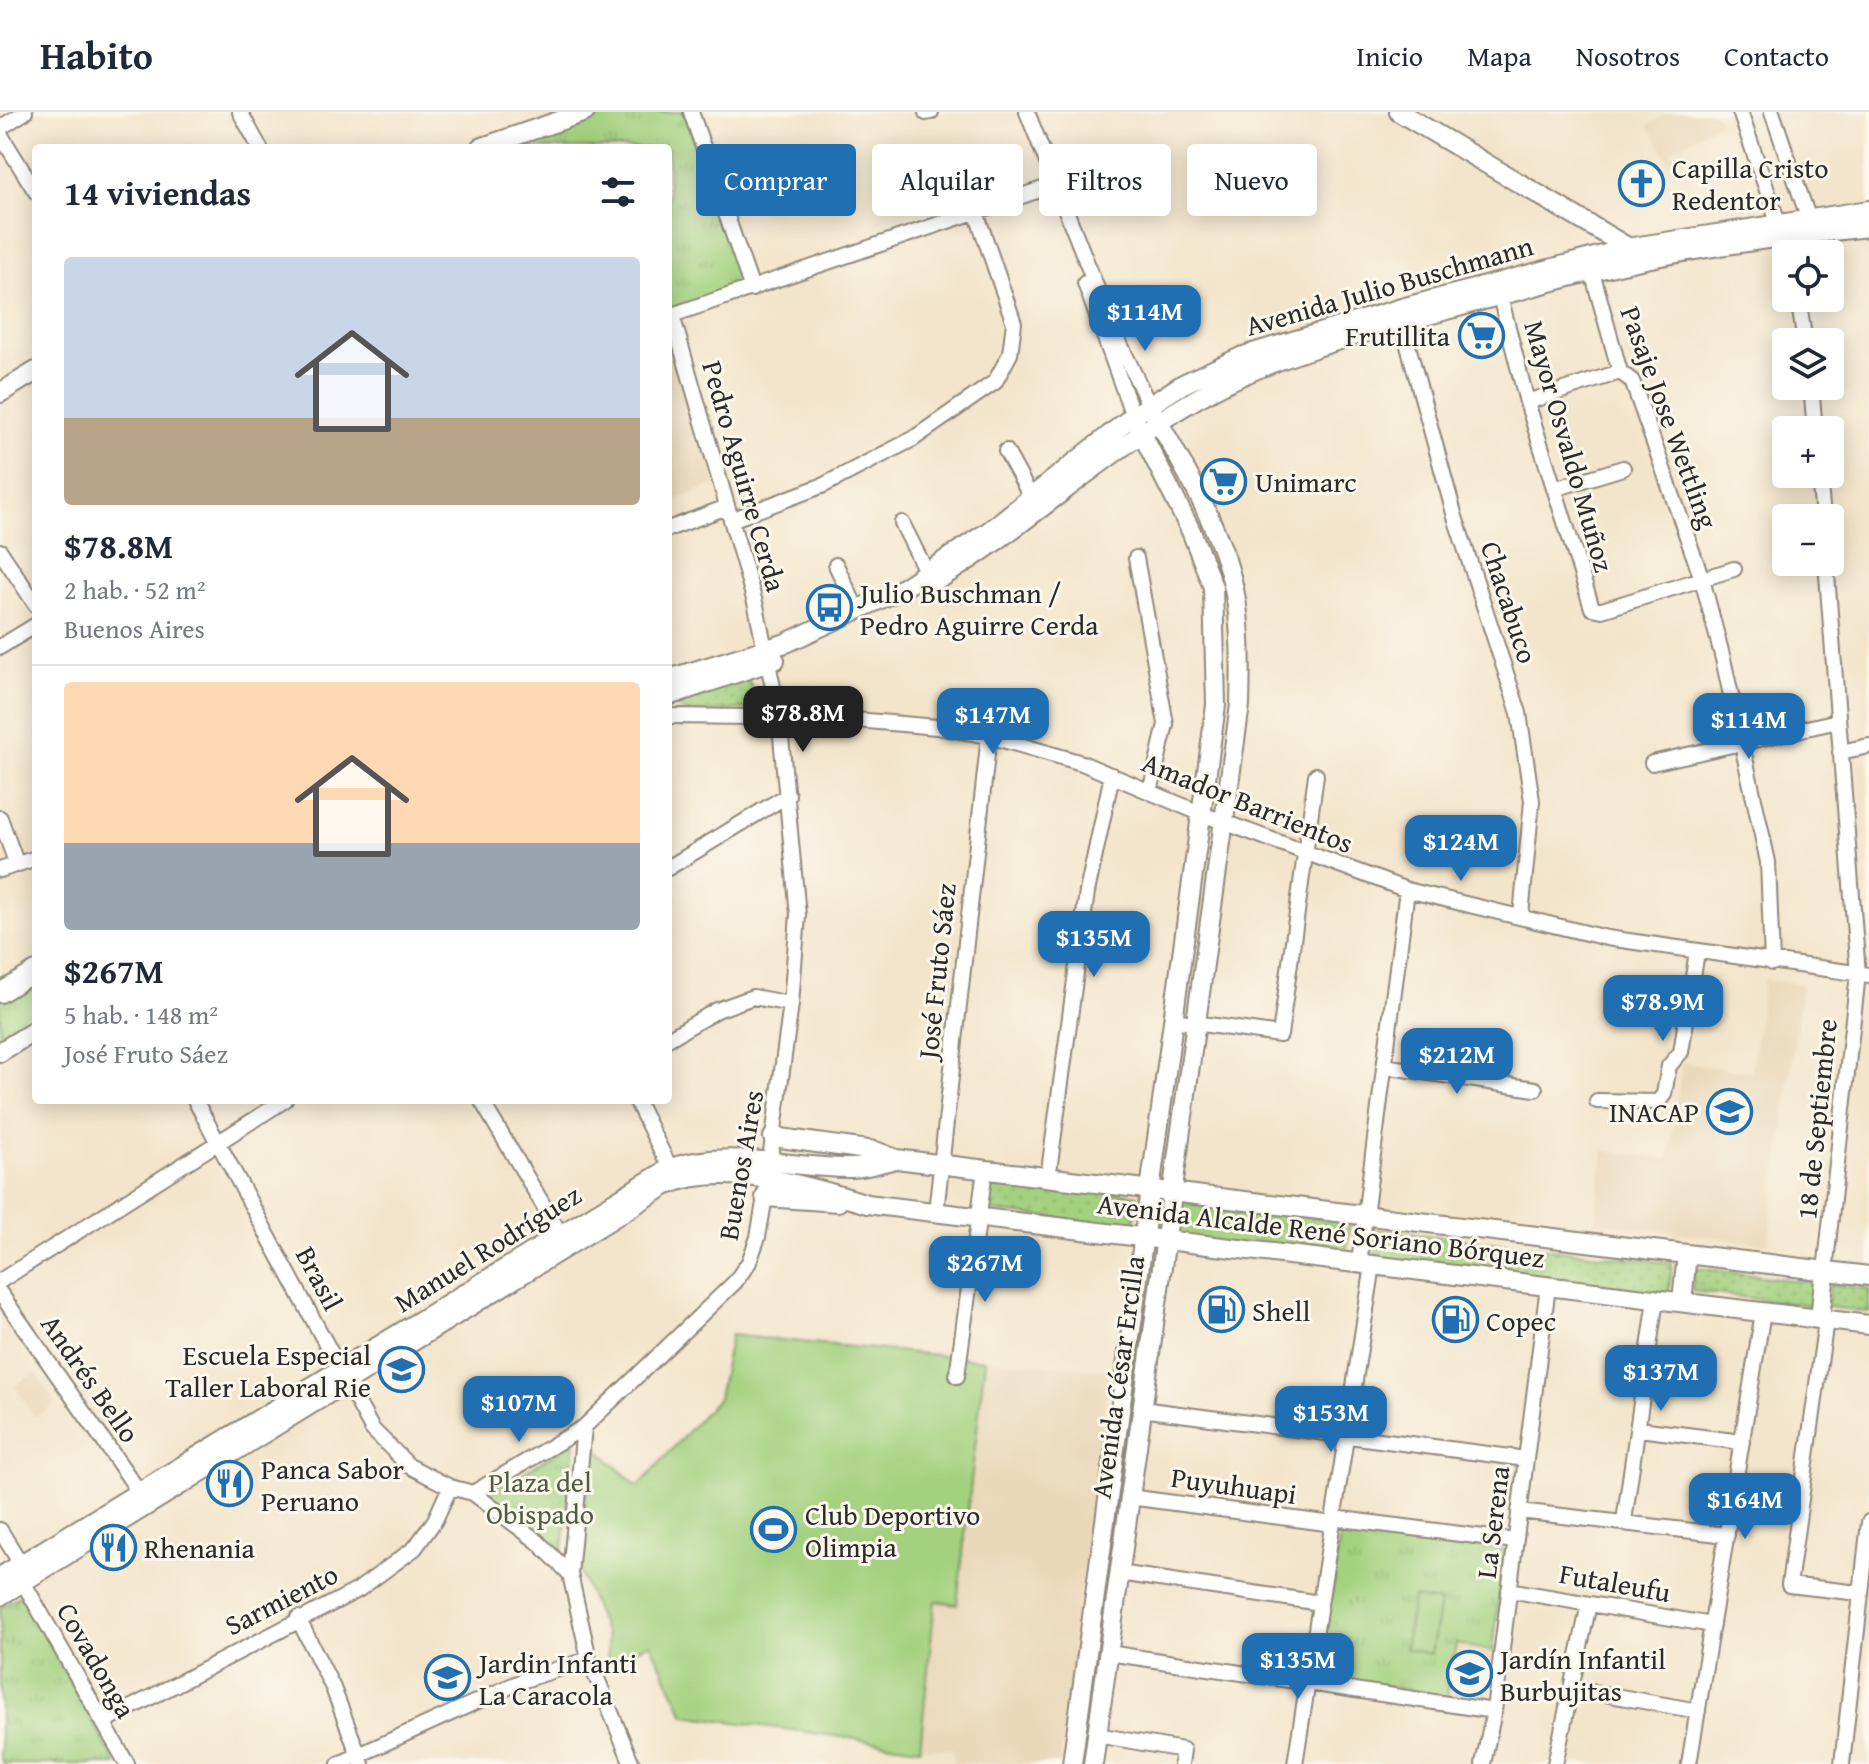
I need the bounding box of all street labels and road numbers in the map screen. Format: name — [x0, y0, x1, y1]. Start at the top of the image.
street label: Avenida Julio Buschmann — [1240, 224, 1538, 346]
street label: Pasaje Jose Wettling — [1611, 300, 1729, 534]
street label: Mayor Osvaldo Muñoz — [1514, 315, 1626, 577]
street label: Pedro Aguirre Cerda — [692, 356, 798, 597]
street label: Chacabuco — [1471, 536, 1549, 668]
street label: Amador Barrientos — [1136, 741, 1360, 863]
street label: José Fruto Sáez — [906, 881, 966, 1064]
street label: 18 de Septiembre — [1785, 1017, 1847, 1221]
street label: Buenos Aires — [707, 1087, 773, 1243]
street label: Manuel Rodríguez — [386, 1174, 588, 1322]
street label: Avenida Alcalde René Soriano Bórquez — [1095, 1182, 1547, 1278]
street label: Brasil — [286, 1239, 354, 1317]
street label: Avenida César Ercilla — [1080, 1252, 1154, 1501]
street label: Andrés Bello — [32, 1305, 150, 1451]
street label: Puyuhuapi — [1169, 1456, 1300, 1514]
street label: La Serena — [1465, 1463, 1519, 1581]
street label: Futaleufu — [1556, 1552, 1674, 1612]
street label: Sarmiento — [217, 1553, 345, 1645]
street label: Covadonga — [47, 1594, 147, 1726]

